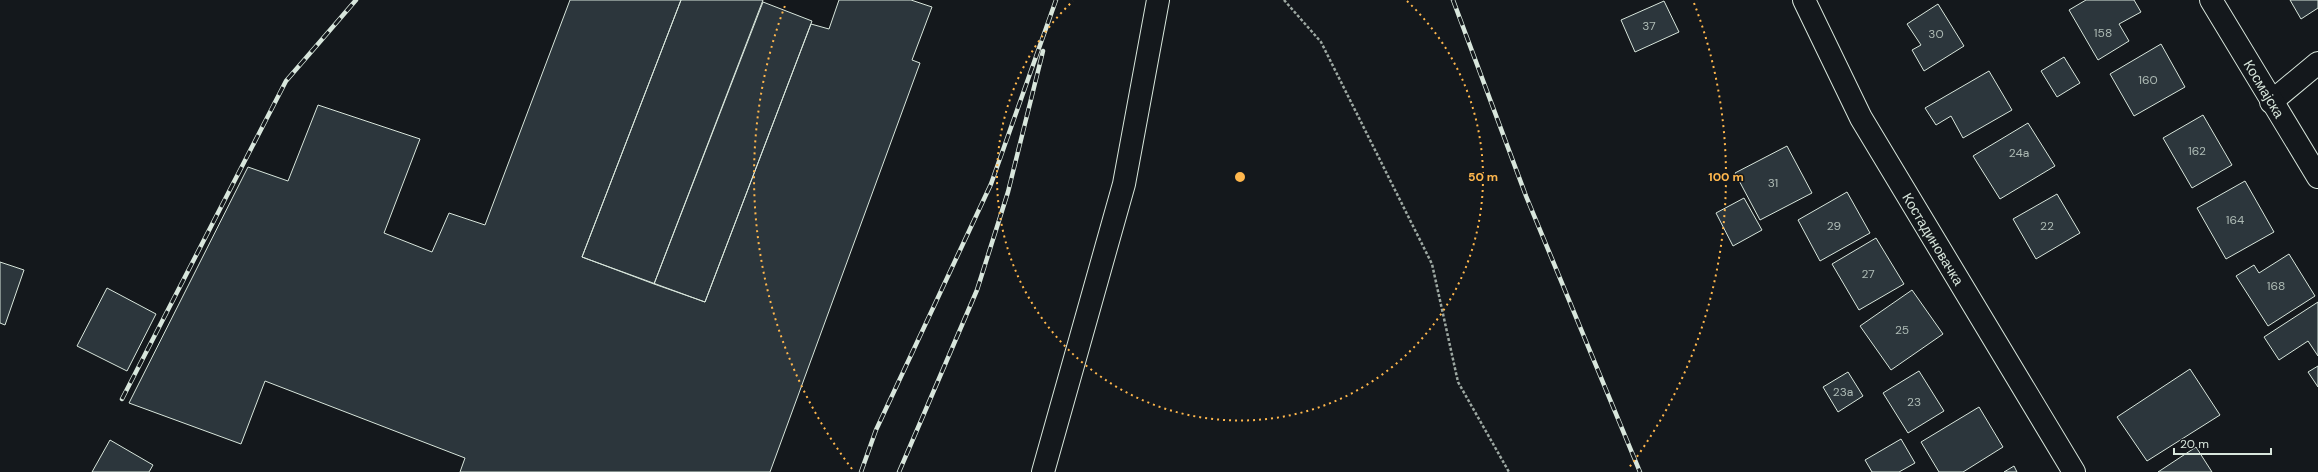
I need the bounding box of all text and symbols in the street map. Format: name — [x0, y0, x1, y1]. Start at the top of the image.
house number: 37 — [1642, 18, 1656, 34]
house number: 158 — [2094, 25, 2112, 41]
house number: 30 — [1928, 26, 1944, 42]
street label: Космајска — [2240, 57, 2288, 122]
house number: 160 — [2138, 72, 2158, 88]
house number: 162 — [2188, 143, 2206, 159]
house number: 24a — [2009, 145, 2029, 161]
text: 50 m — [1468, 169, 1498, 185]
text: 100 m — [1708, 169, 1744, 185]
centre of rings — [1233, 170, 1247, 184]
house number: 31 — [1768, 175, 1778, 191]
street label: Костадиновачка — [1898, 189, 1968, 289]
house number: 164 — [2226, 212, 2244, 228]
house number: 29 — [1827, 218, 1841, 234]
house number: 22 — [2040, 218, 2054, 234]
house number: 27 — [1861, 266, 1875, 282]
house number: 168 — [2267, 278, 2285, 294]
house number: 25 — [1895, 322, 1909, 338]
house number: 23a — [1833, 384, 1853, 400]
house number: 23 — [1907, 394, 1921, 410]
scale bar — [2174, 430, 2271, 456]
text: 20 m — [2180, 436, 2209, 452]

